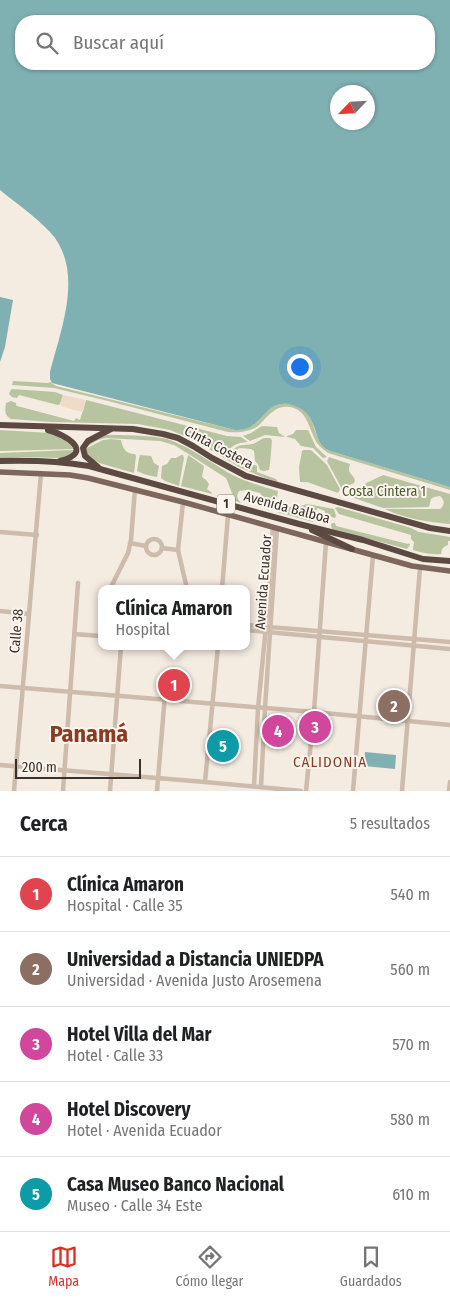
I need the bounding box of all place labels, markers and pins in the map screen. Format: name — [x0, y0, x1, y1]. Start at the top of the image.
pin: 1 — [158, 666, 190, 704]
pin: 2 — [378, 687, 410, 725]
pin: 3 — [299, 708, 331, 746]
pin: 4 — [262, 712, 294, 750]
pin: 5 — [207, 727, 239, 765]

